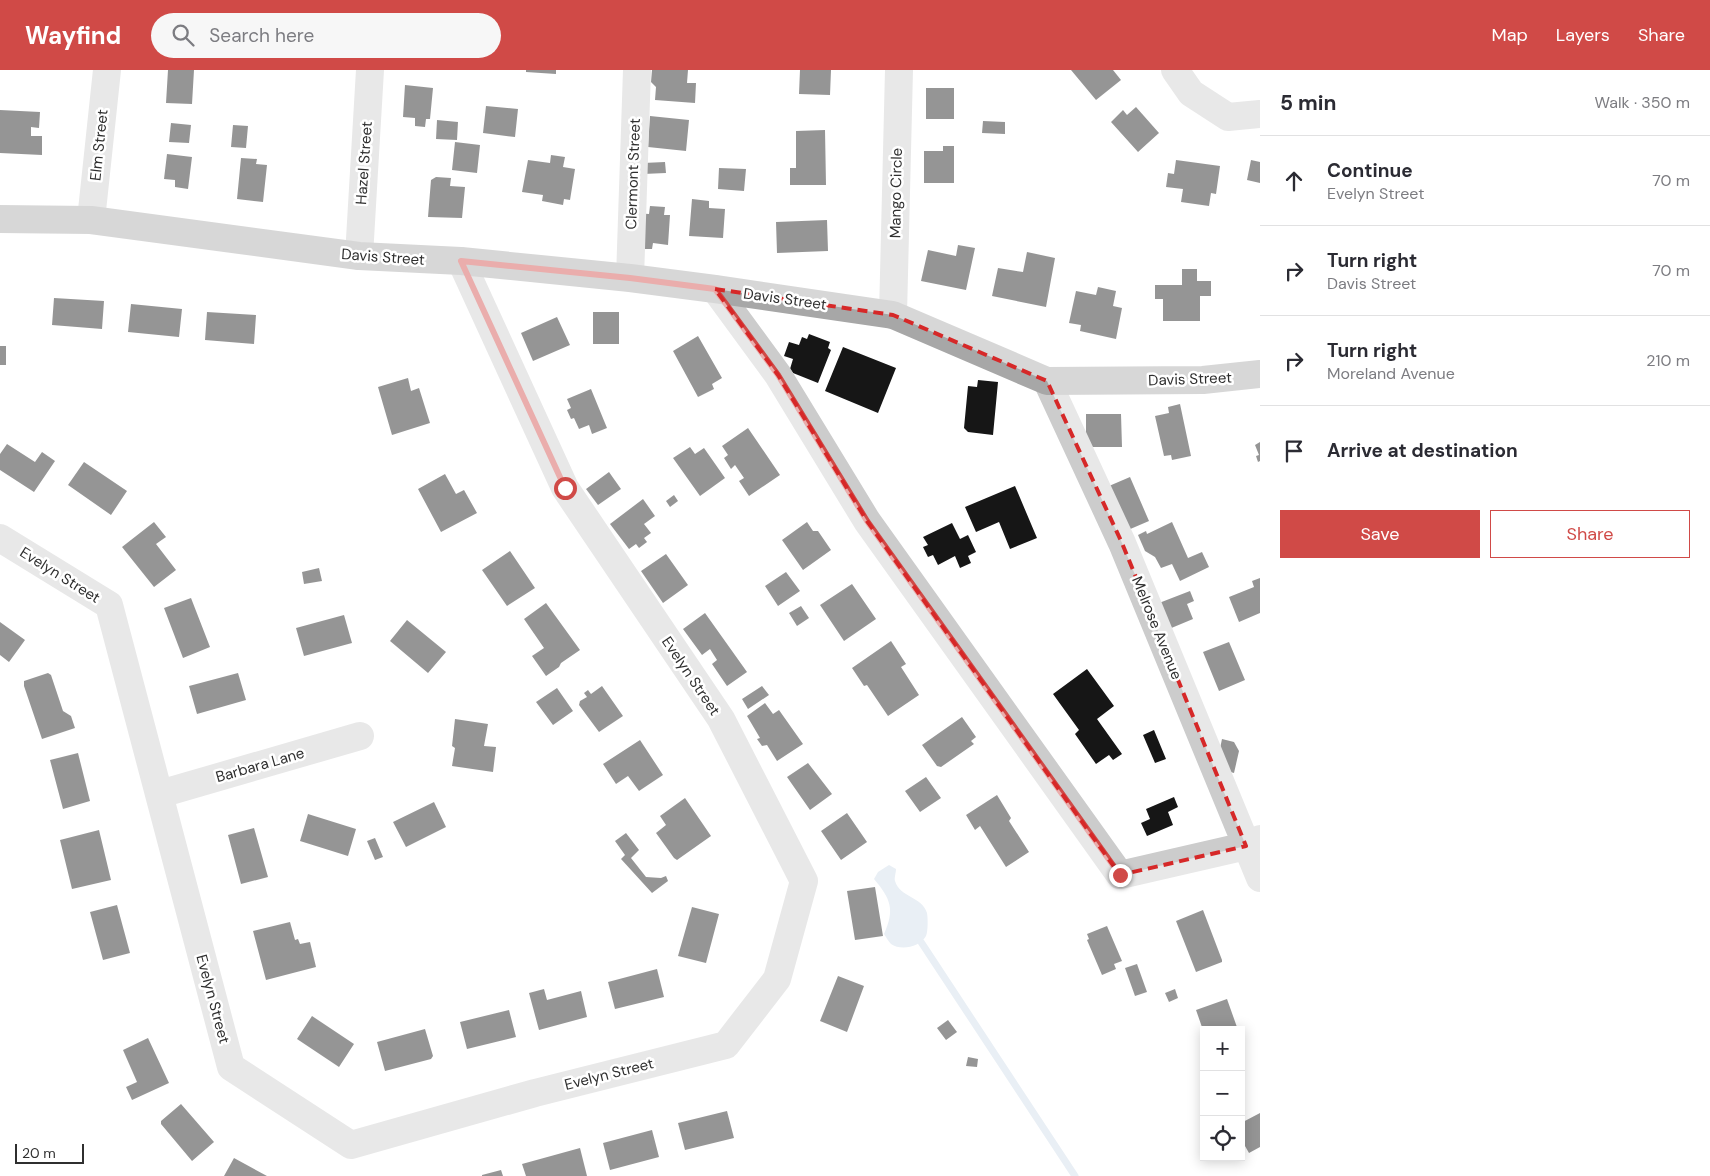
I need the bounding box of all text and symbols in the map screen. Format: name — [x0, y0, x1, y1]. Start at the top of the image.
search box — [151, 13, 501, 58]
text: Wayfind — [25, 20, 121, 51]
icon: search — [169, 21, 197, 49]
text: Search here — [209, 23, 314, 48]
text: Map — [1492, 23, 1528, 47]
text: Layers — [1556, 23, 1610, 47]
text: Share — [1638, 23, 1685, 47]
text: 5 min — [1280, 89, 1336, 117]
text: Walk · 350 m — [1595, 92, 1690, 113]
street label: Elm Street — [85, 108, 113, 182]
street label: Clermont Street — [621, 118, 645, 230]
street label: Hazel Street — [351, 120, 377, 205]
street label: Mango Circle — [885, 148, 907, 238]
text: Continue — [1327, 158, 1413, 183]
icon: ahead — [1280, 167, 1308, 195]
text: 70 m — [1652, 170, 1690, 191]
text: Evelyn Street — [1327, 183, 1424, 204]
street label: Davis Street — [341, 244, 426, 270]
text: Turn right — [1327, 248, 1417, 273]
icon: right — [1280, 257, 1308, 285]
text: 70 m — [1652, 260, 1690, 281]
text: Davis Street — [1327, 273, 1416, 294]
street label: Davis Street — [742, 283, 828, 315]
text: Turn right — [1327, 338, 1417, 363]
icon: right — [1280, 347, 1308, 375]
text: 210 m — [1646, 350, 1690, 371]
text: Moreland Avenue — [1327, 363, 1455, 384]
street label: Davis Street — [1148, 368, 1232, 390]
icon: arrive — [1280, 437, 1308, 465]
text: Arrive at destination — [1327, 438, 1518, 463]
route start — [554, 477, 577, 500]
button: Save — [1280, 510, 1480, 558]
button: Share — [1490, 510, 1690, 558]
street label: Evelyn Street — [16, 542, 104, 608]
street label: Melrose Avenue — [1127, 573, 1187, 683]
street label: Evelyn Street — [657, 633, 725, 720]
street label: Barbara Lane — [213, 743, 307, 787]
route end — [1109, 864, 1132, 887]
street label: Evelyn Street — [192, 952, 235, 1046]
map controls — [1200, 1026, 1245, 1161]
button: + — [1200, 1026, 1245, 1071]
street label: Evelyn Street — [562, 1053, 656, 1095]
button: − — [1200, 1071, 1245, 1116]
button: locate — [1200, 1116, 1245, 1161]
scale bar — [15, 1141, 84, 1164]
text: 20 m — [22, 1144, 56, 1162]

